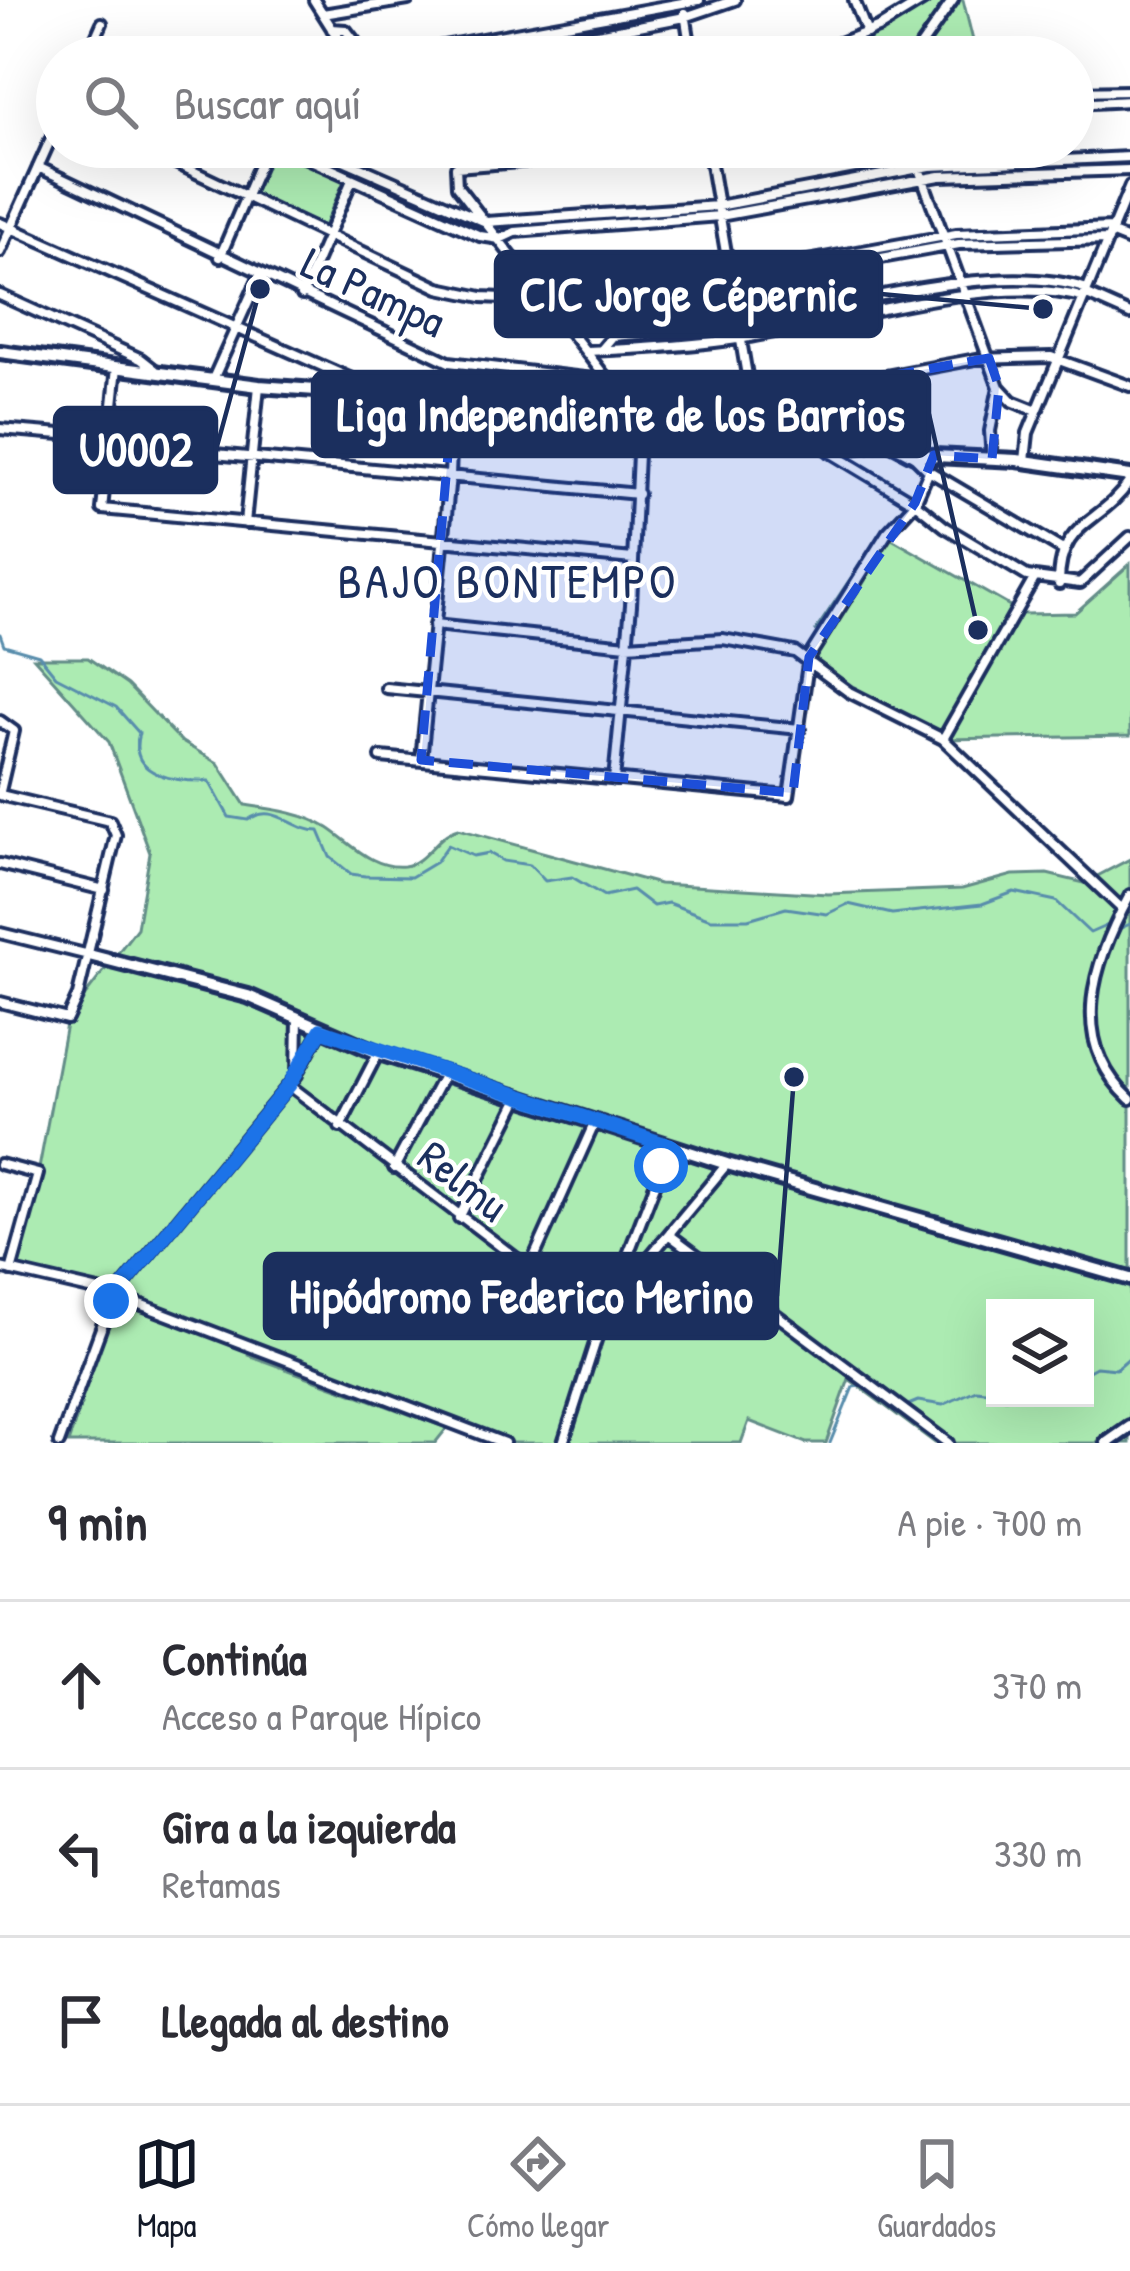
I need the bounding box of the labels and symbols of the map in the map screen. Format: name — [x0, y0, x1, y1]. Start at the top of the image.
street label: La Pampa — [292, 231, 456, 351]
callout: CIC Jorge Cépernic — [496, 252, 881, 336]
text: CIC Jorge Cépernic — [520, 261, 858, 327]
callout: Liga Independiente de los Barrios — [313, 372, 929, 456]
text: Liga Independiente de los Barrios — [337, 381, 905, 447]
callout: U0002 — [55, 408, 216, 492]
text: U0002 — [79, 416, 193, 481]
district label: BAJO BONTEMPO — [338, 548, 678, 613]
street label: Relmu — [406, 1126, 522, 1234]
route start — [634, 1139, 688, 1193]
callout: Hipódromo Federico Merino — [265, 1254, 777, 1338]
text: Hipódromo Federico Merino — [289, 1263, 753, 1329]
route end — [84, 1274, 138, 1328]

